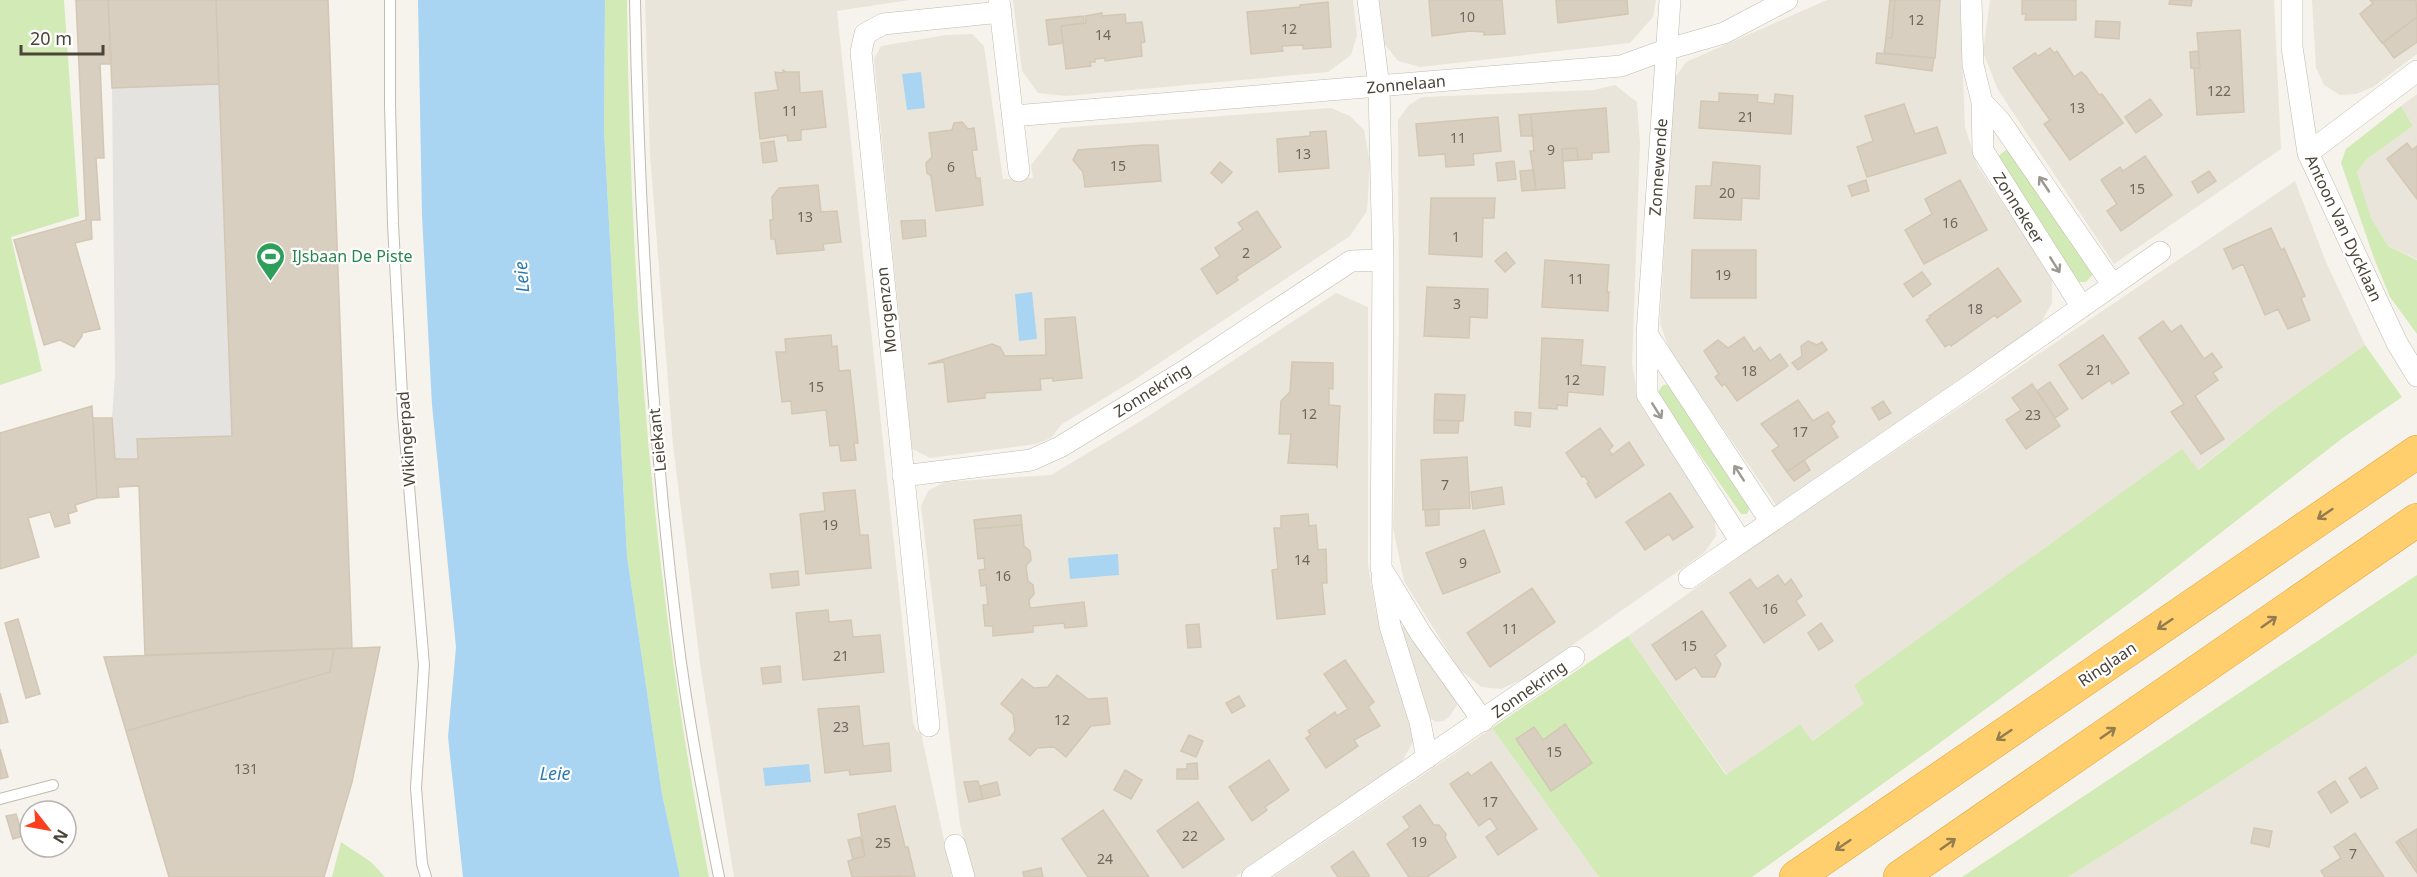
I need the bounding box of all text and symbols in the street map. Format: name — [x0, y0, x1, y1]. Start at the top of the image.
house number: 10 — [1459, 7, 1475, 26]
house number: 12 — [1908, 10, 1924, 29]
scale bar — [21, 18, 104, 56]
house number: 12 — [1281, 19, 1297, 38]
house number: 14 — [1095, 25, 1111, 44]
text: 20 m — [30, 26, 72, 50]
street label: Zonnelaan — [1365, 70, 1447, 98]
house number: 122 — [2207, 81, 2231, 100]
house number: 13 — [2069, 98, 2085, 117]
house number: 11 — [782, 101, 798, 120]
house number: 21 — [1738, 107, 1754, 126]
street label: Zonnewende — [1644, 118, 1672, 216]
house number: 11 — [1450, 128, 1466, 147]
house number: 9 — [1547, 140, 1555, 159]
house number: 13 — [1295, 144, 1311, 163]
street label: Antoon Van Dycklaan — [2300, 151, 2388, 305]
house number: 15 — [1110, 156, 1126, 175]
house number: 6 — [947, 157, 955, 176]
street label: Zonnekeer — [1988, 168, 2050, 248]
one-way arrow — [2038, 176, 2050, 193]
house number: 15 — [2129, 179, 2145, 198]
house number: 20 — [1719, 183, 1735, 202]
house number: 13 — [797, 207, 813, 226]
house number: 16 — [1942, 213, 1958, 232]
house number: 1 — [1452, 227, 1460, 246]
sports icon: IJsbaan De Piste — [255, 240, 287, 282]
house number: 2 — [1242, 243, 1250, 262]
place label: IJsbaan De Piste — [292, 245, 412, 267]
one-way arrow — [2050, 256, 2062, 273]
water label: Leie — [508, 260, 534, 294]
house number: 19 — [1715, 265, 1731, 284]
street label: Morgenzon — [871, 266, 901, 354]
house number: 11 — [1568, 269, 1584, 288]
house number: 3 — [1453, 294, 1461, 313]
house number: 18 — [1967, 299, 1983, 318]
street label: Zonnekring — [1109, 358, 1195, 422]
house number: 21 — [2086, 360, 2102, 379]
house number: 18 — [1741, 361, 1757, 380]
house number: 12 — [1564, 370, 1580, 389]
house number: 15 — [808, 377, 824, 396]
street label: Wikingerpad — [392, 390, 420, 488]
one-way arrow — [1651, 402, 1663, 418]
house number: 12 — [1301, 404, 1317, 423]
house number: 23 — [2025, 405, 2041, 424]
street label: Leiekant — [643, 407, 671, 473]
house number: 17 — [1792, 422, 1808, 441]
one-way arrow — [1733, 466, 1745, 482]
house number: 7 — [1441, 475, 1449, 494]
one-way arrow — [2318, 508, 2334, 520]
house number: 19 — [822, 515, 838, 534]
house number: 14 — [1294, 550, 1310, 569]
house number: 9 — [1459, 553, 1467, 572]
house number: 16 — [995, 566, 1011, 585]
house number: 16 — [1762, 599, 1778, 618]
one-way arrow — [2260, 616, 2276, 628]
one-way arrow — [2157, 618, 2173, 630]
house number: 11 — [1502, 619, 1518, 638]
house number: 15 — [1681, 636, 1697, 655]
street label: Ringlaan — [2074, 636, 2140, 692]
house number: 21 — [833, 646, 849, 665]
street label: Zonnekring — [1487, 655, 1571, 723]
house number: 12 — [1054, 710, 1070, 729]
house number: 23 — [833, 717, 849, 736]
one-way arrow — [2100, 727, 2116, 739]
one-way arrow — [1996, 729, 2012, 741]
house number: 15 — [1546, 742, 1562, 761]
house number: 131 — [234, 759, 258, 778]
water label: Leie — [539, 761, 571, 785]
house number: 17 — [1482, 792, 1498, 811]
north arrow — [18, 799, 78, 859]
text: N — [48, 825, 74, 848]
house number: 22 — [1182, 826, 1198, 845]
house number: 19 — [1411, 832, 1427, 851]
house number: 25 — [875, 833, 891, 852]
one-way arrow — [1939, 838, 1955, 850]
one-way arrow — [1835, 839, 1852, 851]
house number: 7 — [2349, 844, 2357, 863]
house number: 24 — [1097, 849, 1113, 868]

